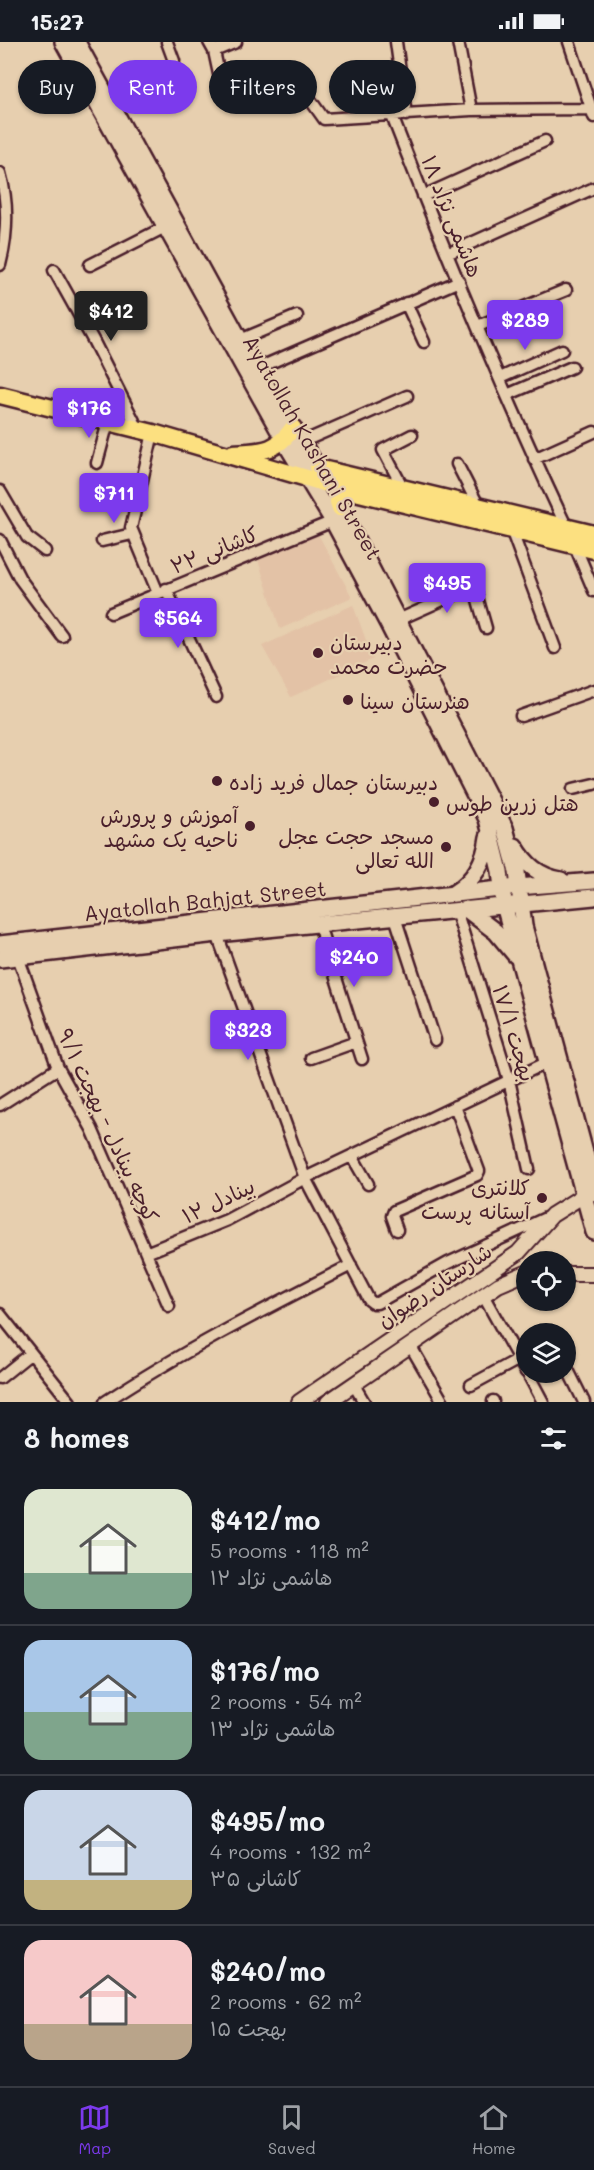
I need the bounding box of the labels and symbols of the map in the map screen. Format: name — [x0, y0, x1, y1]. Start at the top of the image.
street label: هاشمی نژاد ۱۸ — [414, 151, 490, 282]
pin: $412 — [75, 291, 147, 342]
pin: $289 — [489, 300, 561, 351]
street label: Ayatollah Kashani Street — [238, 330, 388, 564]
pin: $176 — [53, 388, 125, 439]
pin: $711 — [78, 473, 150, 524]
street label: کاشانی ۲۲ — [166, 519, 263, 581]
pin: $495 — [411, 563, 483, 614]
pin: $564 — [142, 598, 214, 649]
place label: دبیرستان حضرت محمد — [330, 628, 448, 679]
marker: دبیرستان حضرت محمد — [311, 646, 325, 660]
place label: هنرستان سینا — [360, 687, 470, 714]
marker: هنرستان سینا — [341, 693, 355, 707]
place label: دبیرستان جمال فرید زاده — [229, 768, 438, 796]
marker: دبیرستان جمال فرید زاده — [210, 774, 224, 788]
place label: هتل زرین طوس — [446, 789, 579, 817]
marker: هتل زرین طوس — [427, 795, 441, 809]
place label: آموزش و پرورش ناحیه یک مشهد — [100, 801, 239, 852]
marker: آموزش و پرورش ناحیه یک مشهد — [243, 819, 257, 833]
place label: مسجد حجت عجل الله تعالی — [278, 822, 434, 875]
marker: مسجد حجت عجل الله تعالی — [439, 840, 453, 854]
street label: Ayatollah Bahjat Street — [83, 874, 327, 926]
pin: $240 — [318, 937, 390, 988]
street label: بهجت ۱۷/۱ — [487, 981, 542, 1085]
pin: $323 — [212, 1010, 284, 1061]
street label: کوچه بینادل - بهجت ۹/۱ — [51, 1024, 166, 1227]
street label: بینادل ۱۲ — [177, 1171, 259, 1229]
place label: کلانتری آستانه پرست — [421, 1173, 531, 1225]
marker: کلانتری آستانه پرست — [535, 1191, 549, 1205]
street label: شارستان رضوان — [372, 1237, 497, 1334]

